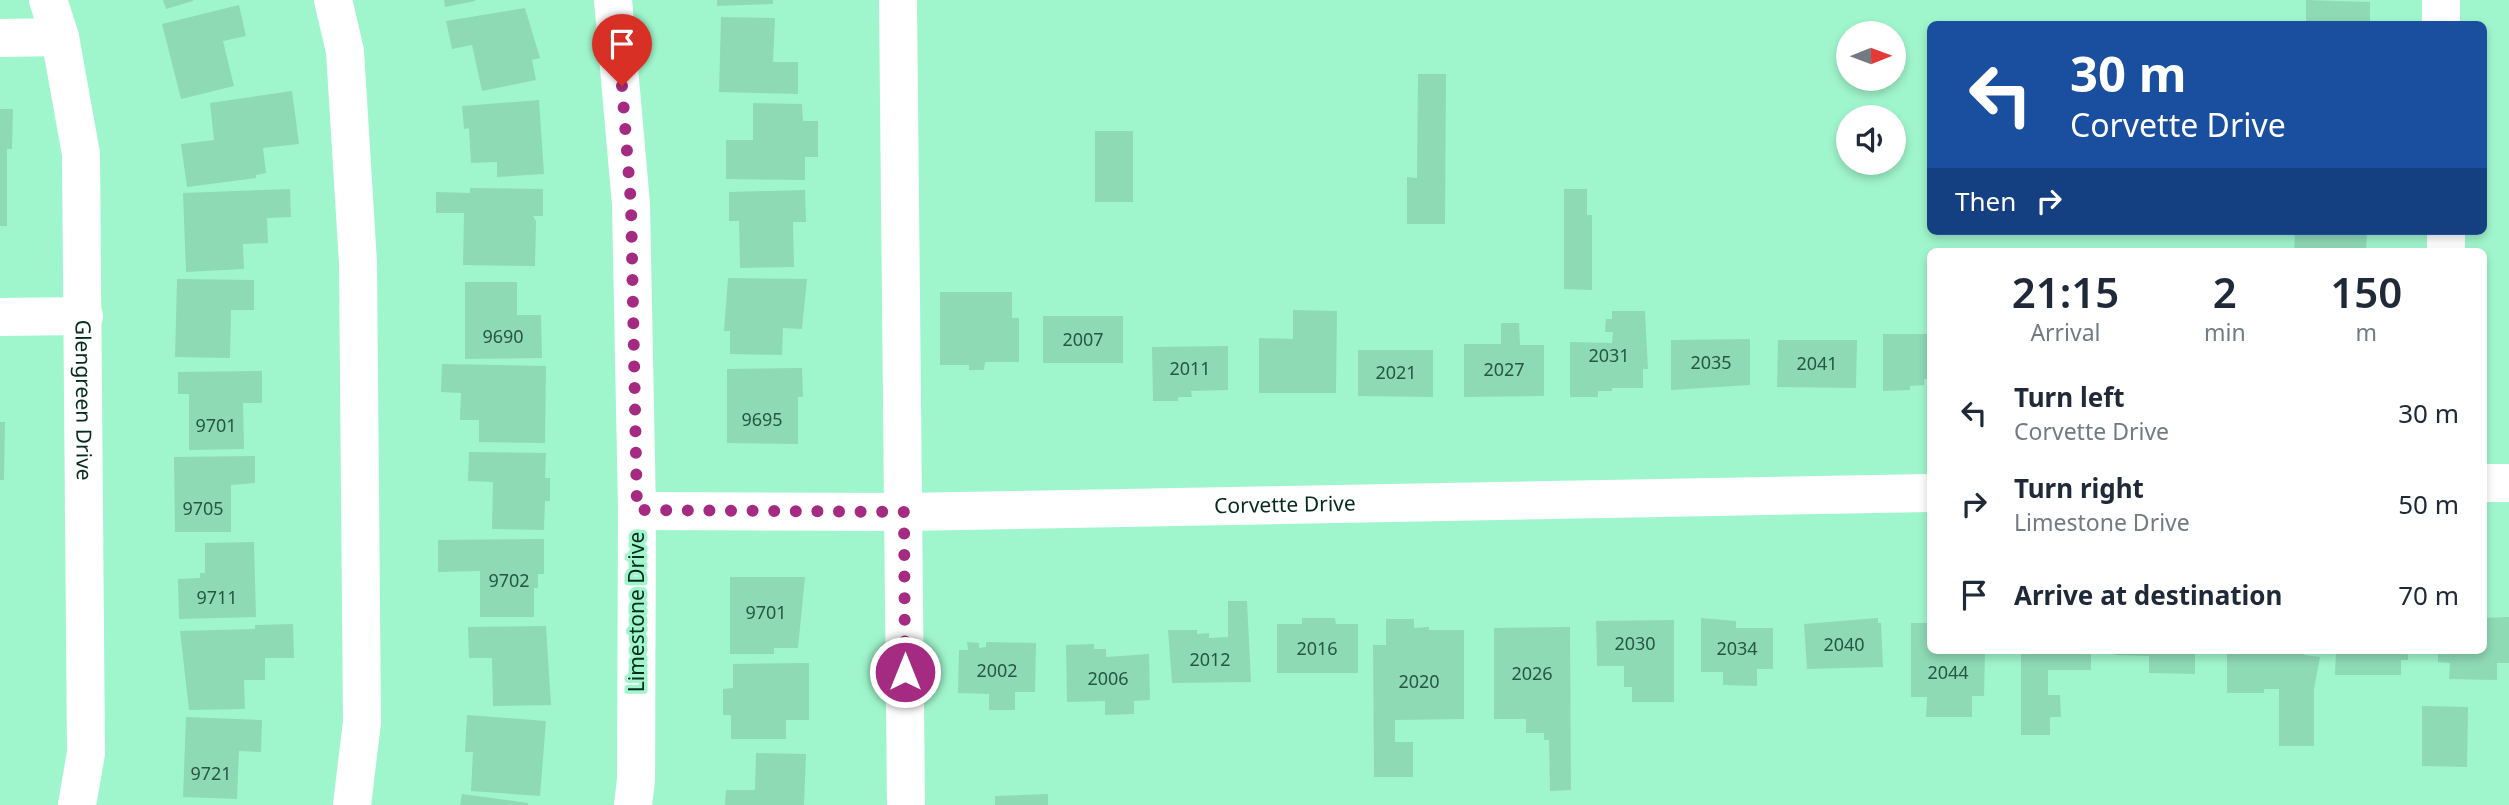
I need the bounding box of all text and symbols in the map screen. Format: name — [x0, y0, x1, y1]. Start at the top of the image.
pin — [592, 14, 652, 86]
north arrow — [1836, 21, 1906, 91]
map controls — [1836, 21, 1906, 175]
icon: arrive — [603, 25, 641, 63]
text: 30 m — [2070, 40, 2187, 106]
icon: left — [1955, 49, 2046, 140]
text: Corvette Drive — [2070, 103, 2286, 146]
button: sound — [1836, 105, 1906, 175]
icon: right — [2030, 182, 2068, 220]
text: Then — [1955, 183, 2016, 219]
text: 21:15 — [2012, 263, 2119, 320]
text: 2 — [2213, 263, 2237, 320]
text: 150 — [2330, 263, 2402, 320]
text: Arrival — [2030, 316, 2101, 348]
text: min — [2204, 316, 2246, 348]
text: m — [2356, 316, 2377, 348]
street label: Glengreen Drive — [69, 320, 99, 481]
house number: 9690 — [482, 324, 524, 348]
house number: 2007 — [1062, 327, 1104, 351]
house number: 2031 — [1588, 343, 1630, 367]
house number: 2035 — [1690, 350, 1732, 374]
house number: 2041 — [1796, 351, 1838, 375]
house number: 2011 — [1169, 356, 1211, 380]
house number: 2027 — [1483, 357, 1525, 381]
house number: 2021 — [1375, 360, 1417, 384]
text: Turn left — [2014, 379, 2125, 415]
icon: left — [1955, 394, 1993, 432]
text: 30 m — [2398, 395, 2459, 431]
house number: 9695 — [741, 407, 783, 431]
house number: 9701 — [195, 413, 237, 437]
text: Corvette Drive — [2014, 415, 2169, 447]
text: Turn right — [2014, 470, 2144, 506]
icon: right — [1955, 485, 1993, 523]
text: 50 m — [2398, 486, 2459, 522]
street label: Corvette Drive — [1214, 489, 1356, 519]
house number: 9705 — [182, 496, 224, 520]
text: Limestone Drive — [2014, 506, 2190, 538]
street label: Limestone Drive — [622, 532, 650, 692]
house number: 9702 — [488, 568, 530, 592]
icon: arrive — [1955, 576, 1993, 614]
text: Arrive at destination — [2014, 577, 2283, 613]
text: 70 m — [2398, 577, 2459, 613]
house number: 9711 — [196, 585, 238, 609]
house number: 9701 — [745, 600, 787, 624]
house number: 2030 — [1614, 631, 1656, 655]
house number: 2040 — [1823, 632, 1865, 656]
position arrow — [868, 635, 942, 709]
house number: 2016 — [1296, 636, 1338, 660]
house number: 2034 — [1716, 636, 1758, 660]
house number: 2012 — [1189, 647, 1231, 671]
house number: 2002 — [976, 658, 1018, 682]
house number: 2044 — [1927, 660, 1969, 684]
house number: 2026 — [1511, 661, 1553, 685]
house number: 2006 — [1087, 666, 1129, 690]
house number: 2020 — [1398, 669, 1440, 693]
house number: 9721 — [190, 761, 232, 785]

